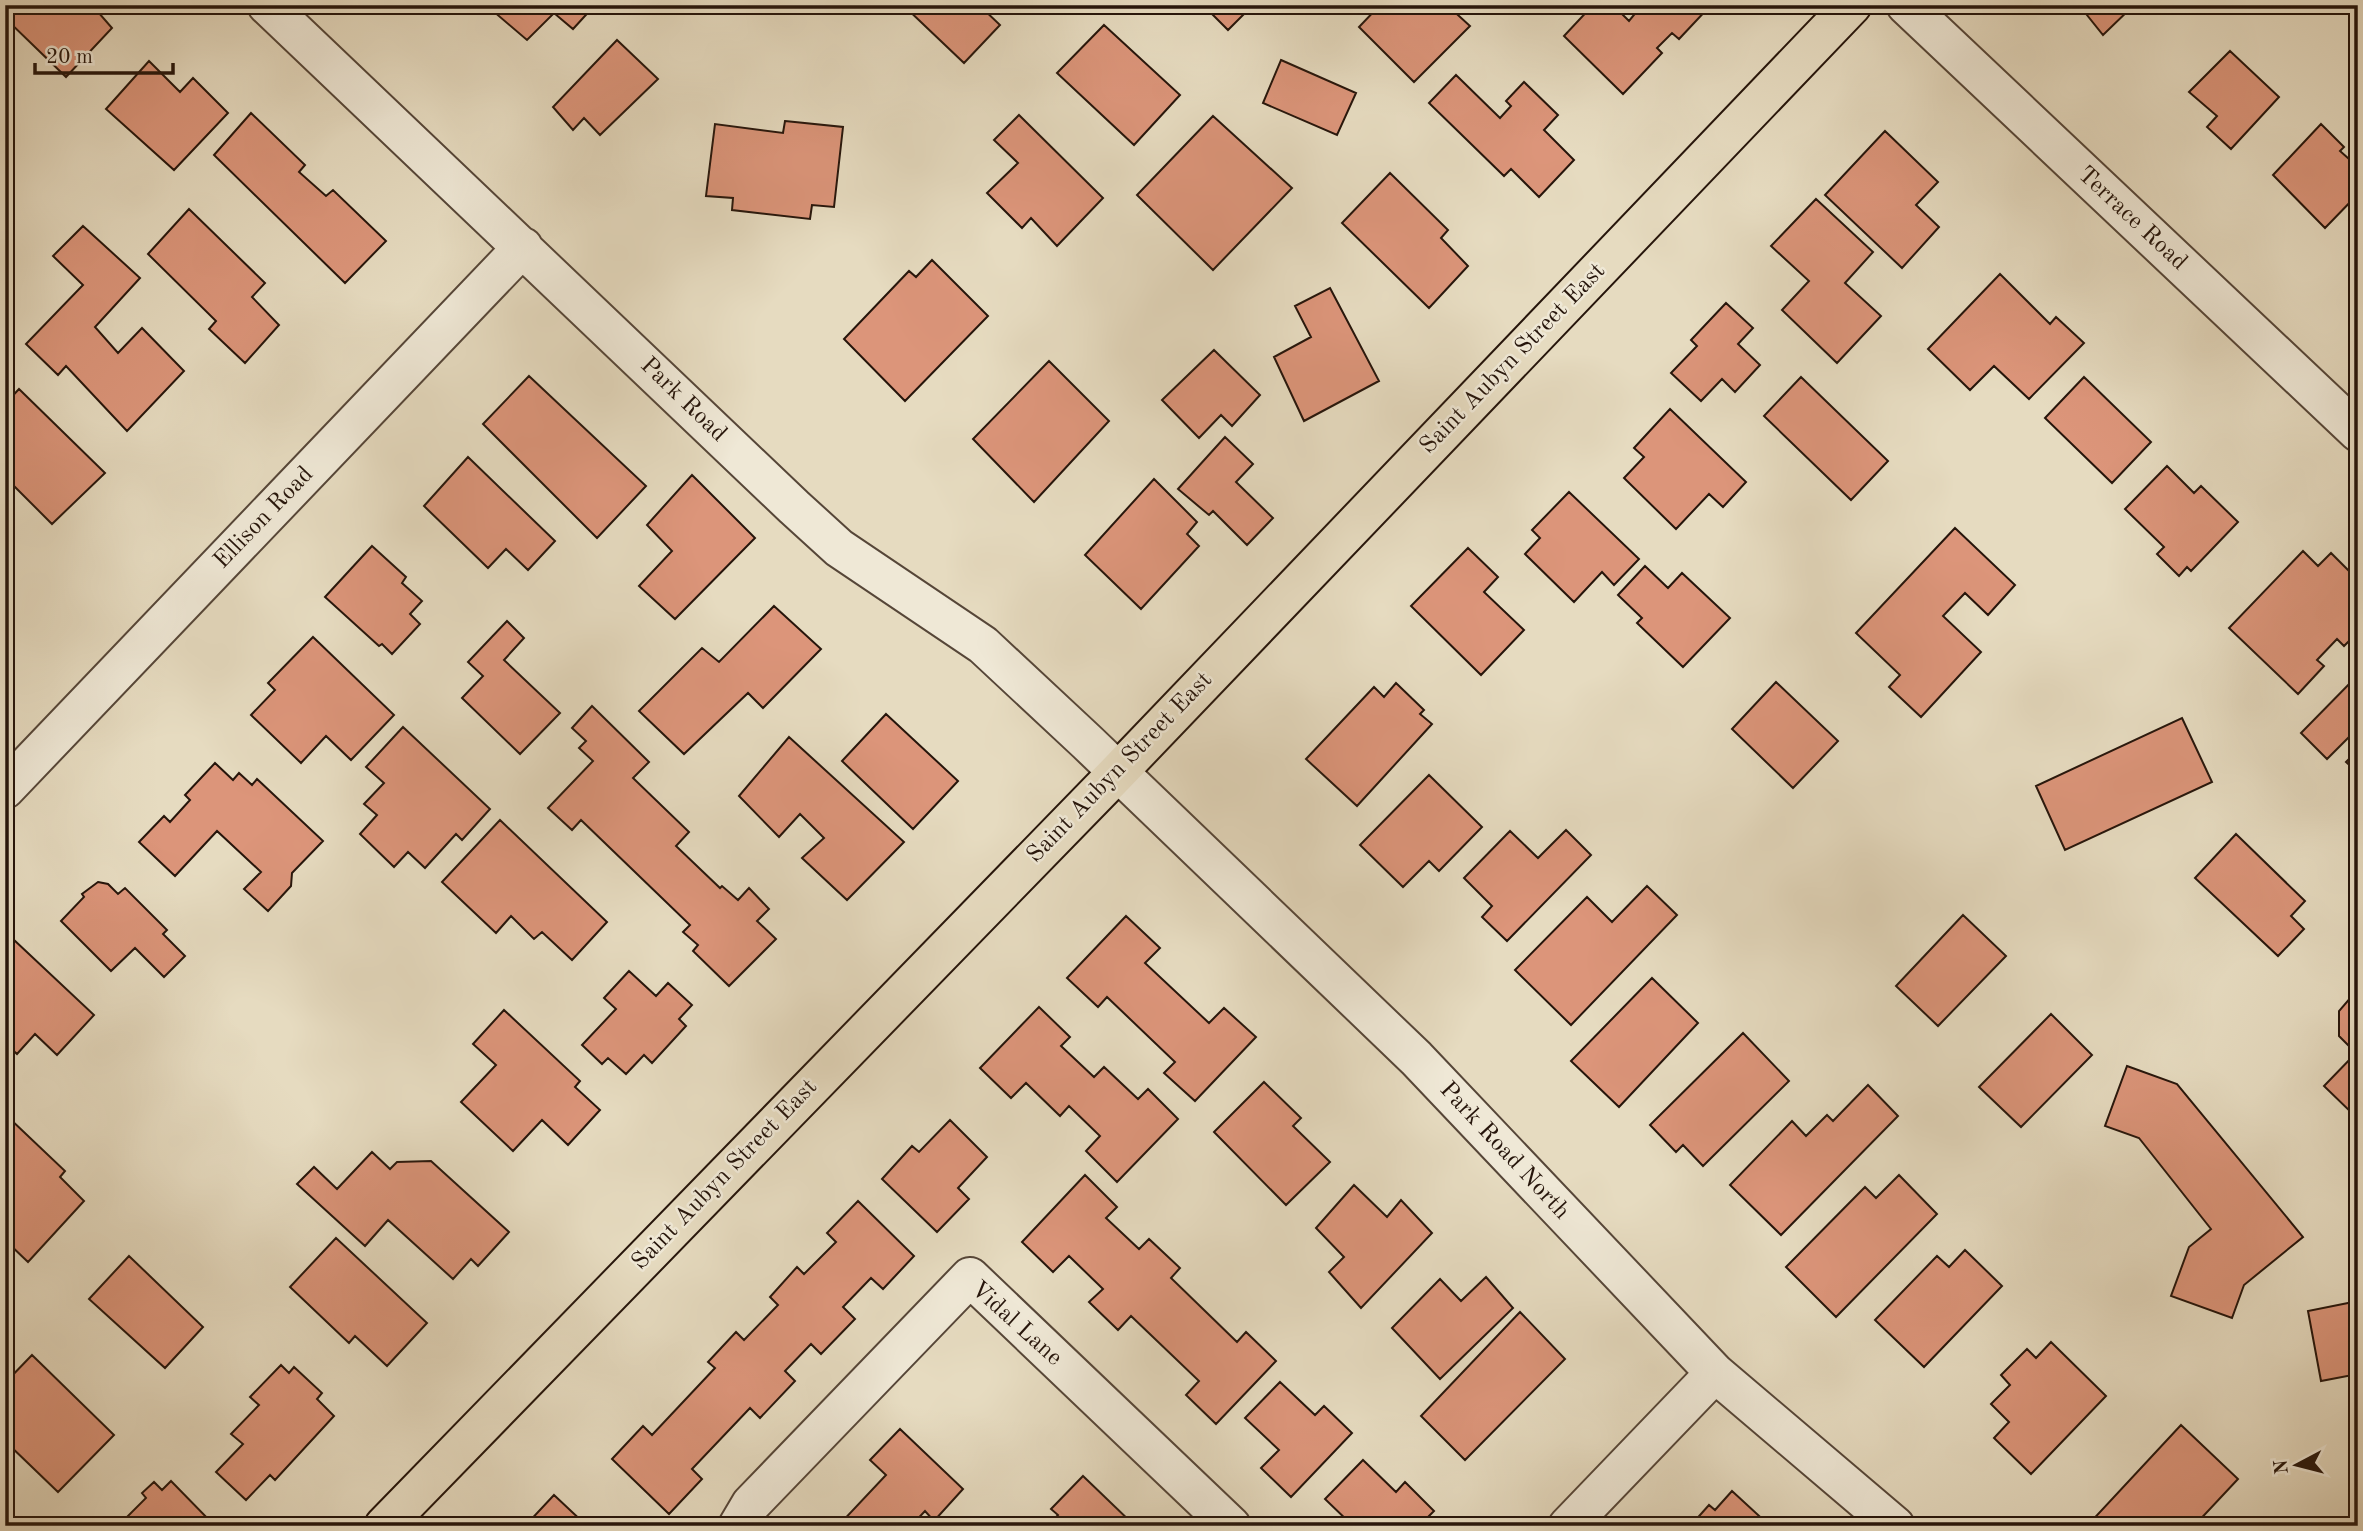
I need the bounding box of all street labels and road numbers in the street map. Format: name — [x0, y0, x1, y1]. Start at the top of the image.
street label: Terrace Road — [2073, 163, 2191, 275]
street label: Saint Aubyn Street East — [1416, 259, 1610, 459]
street label: Park Road — [635, 353, 731, 447]
street label: Ellison Road — [210, 462, 318, 574]
street label: Saint Aubyn Street East — [1023, 668, 1217, 868]
street label: Saint Aubyn Street East — [628, 1075, 822, 1275]
street label: Park Road North — [1435, 1078, 1573, 1224]
street label: Vidal Lane — [966, 1277, 1066, 1371]

